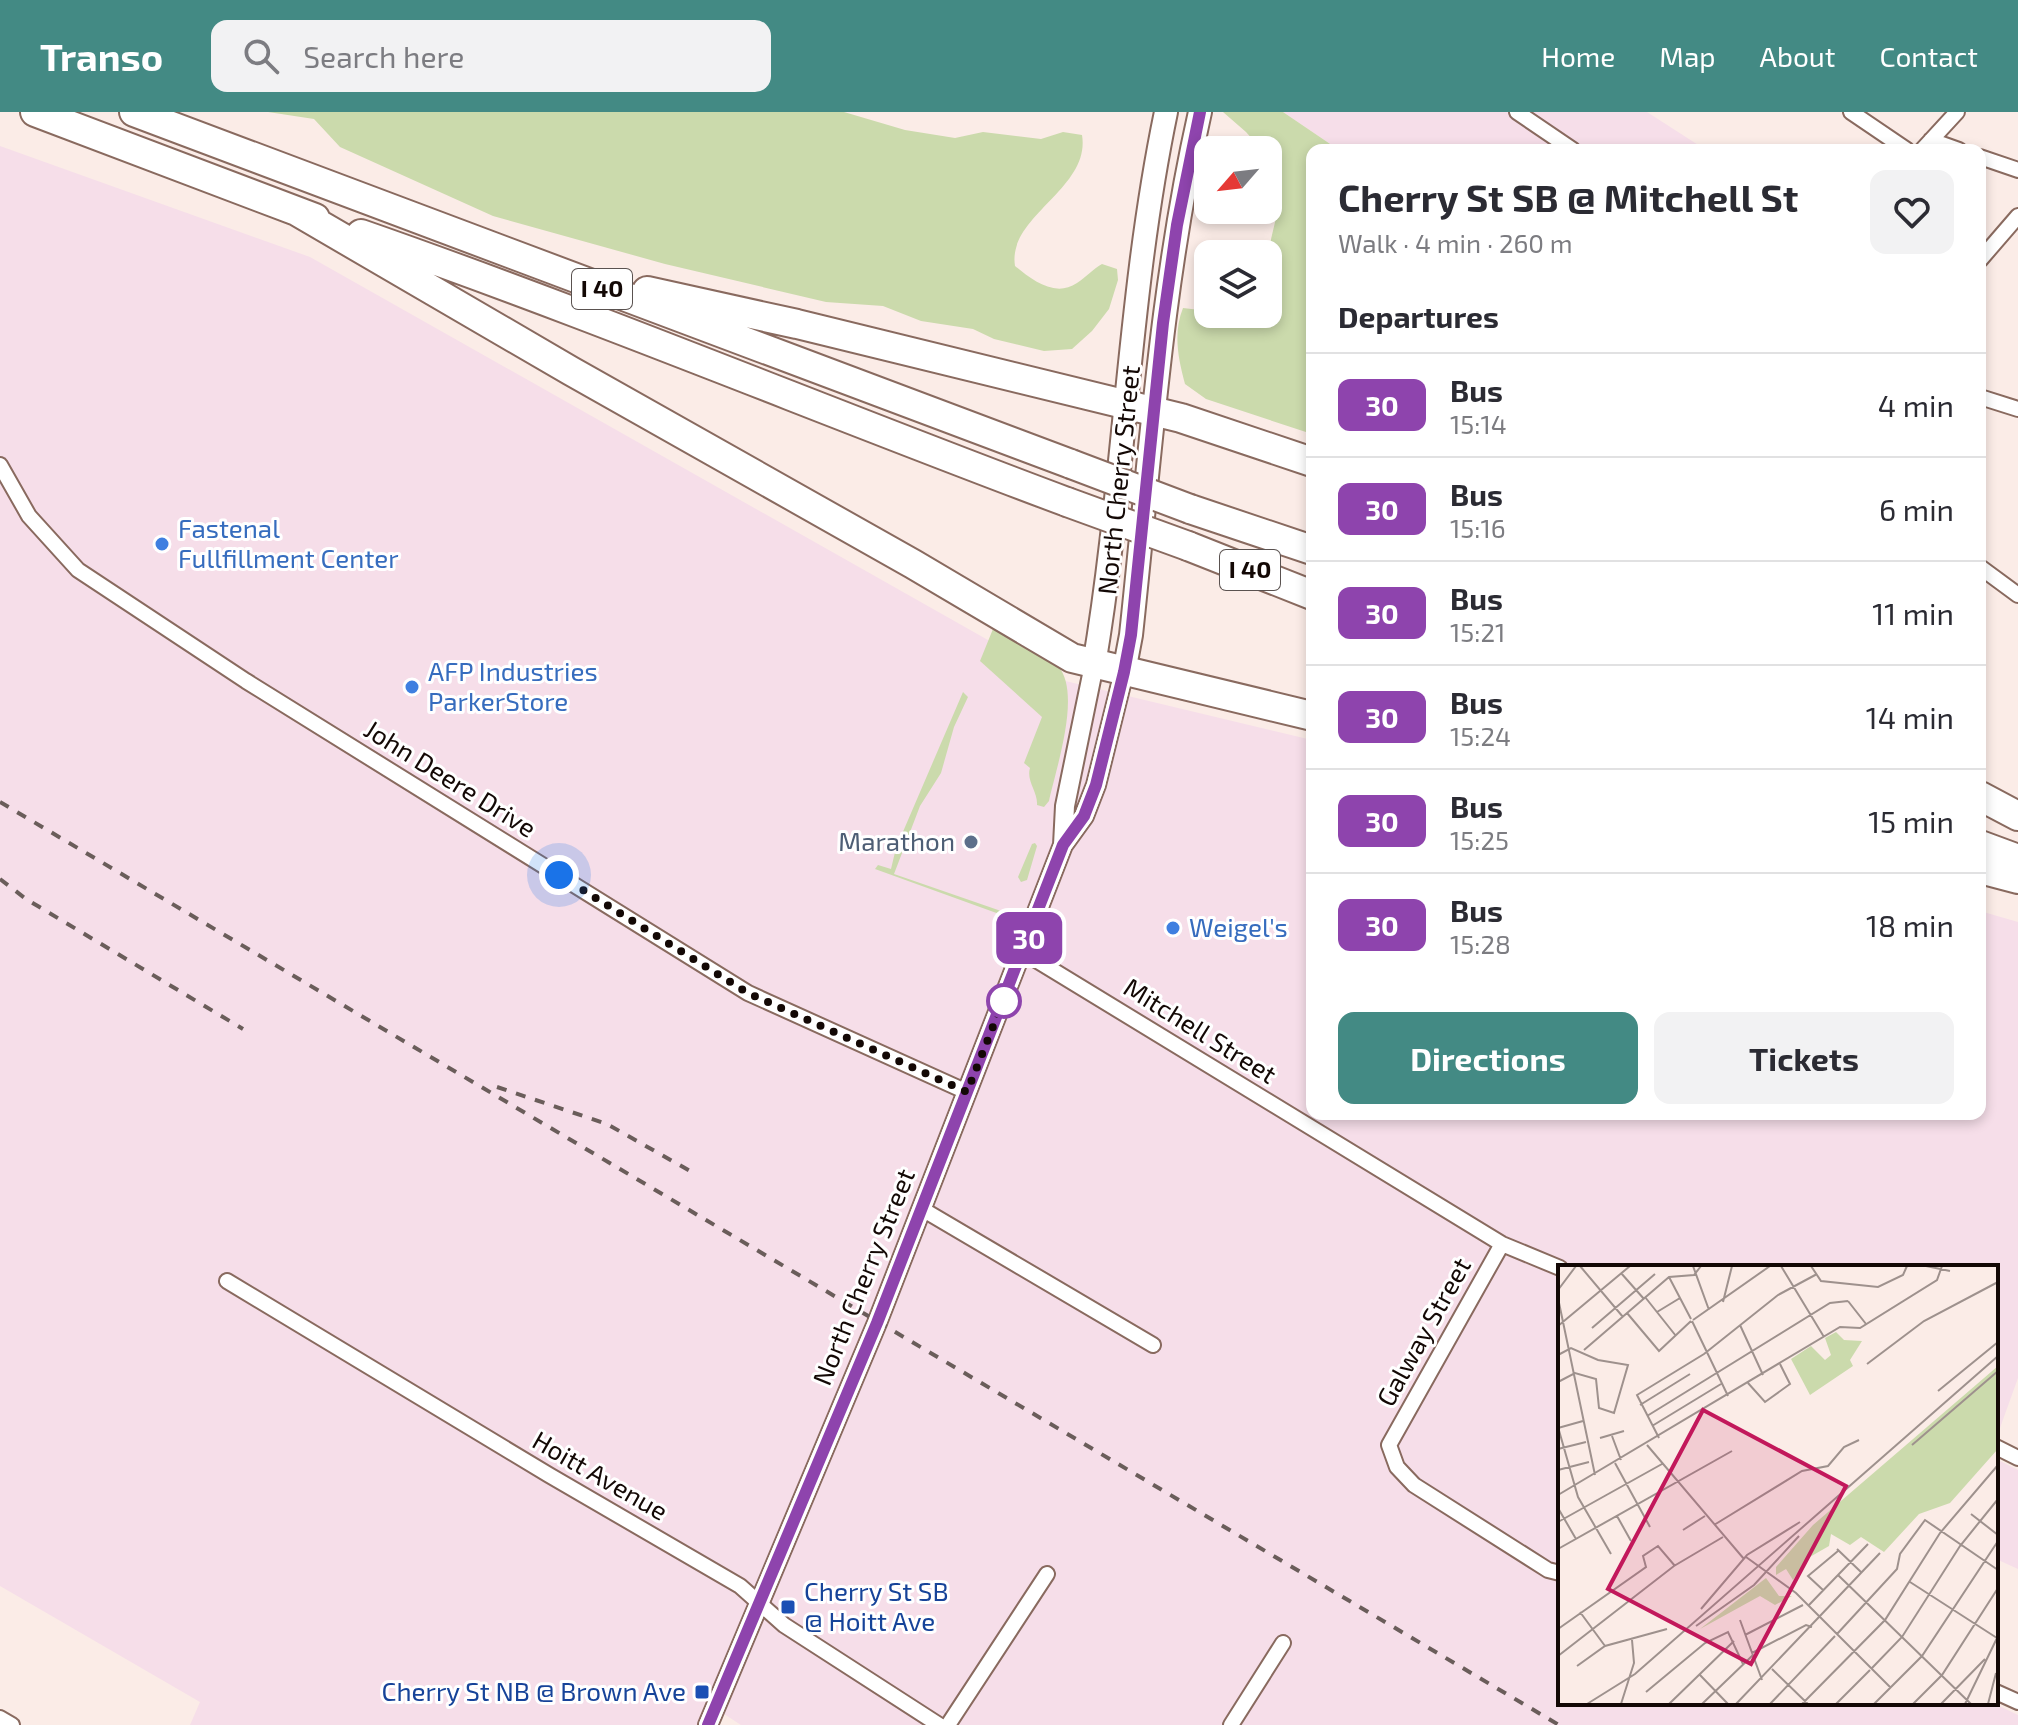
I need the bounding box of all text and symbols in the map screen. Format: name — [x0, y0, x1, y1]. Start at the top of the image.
search box — [211, 20, 771, 92]
text: Transo — [40, 33, 163, 79]
icon: search — [239, 34, 283, 78]
text: Search here — [303, 38, 464, 74]
text: Home — [1541, 39, 1615, 73]
text: Map — [1659, 39, 1716, 73]
text: About — [1760, 39, 1835, 73]
text: Contact — [1879, 39, 1978, 73]
north arrow — [1194, 136, 1282, 224]
map controls — [1194, 136, 1282, 328]
button: heart — [1870, 170, 1954, 254]
text: Cherry St SB @ Mitchell St — [1338, 174, 1798, 220]
text: Walk · 4 min · 260 m — [1338, 227, 1573, 258]
button: layers — [1194, 240, 1282, 328]
road number: I 40 — [572, 269, 632, 309]
text: Departures — [1338, 298, 1499, 334]
street label: North Cherry Street — [1090, 364, 1145, 596]
text: Bus — [1450, 372, 1503, 408]
text: 4 min — [1878, 387, 1954, 423]
text: 30 — [1365, 388, 1399, 422]
text: 15:14 — [1450, 408, 1507, 439]
text: Bus — [1450, 476, 1503, 512]
text: 6 min — [1879, 491, 1954, 527]
text: 30 — [1365, 492, 1399, 526]
place label: Fastenal Fullfillment Center — [178, 512, 399, 573]
text: 15:16 — [1450, 512, 1506, 543]
marker: Fastenal Fullfillment Center — [153, 535, 171, 553]
road number: I 40 — [1220, 550, 1280, 590]
text: Bus — [1450, 580, 1503, 616]
text: 11 min — [1872, 595, 1954, 631]
text: 30 — [1365, 596, 1399, 630]
text: 15:21 — [1450, 616, 1505, 647]
place label: AFP Industries ParkerStore — [428, 655, 598, 716]
marker: AFP Industries ParkerStore — [403, 678, 421, 696]
text: Bus — [1450, 684, 1503, 720]
text: 14 min — [1866, 699, 1954, 735]
text: 30 — [1365, 700, 1399, 734]
street label: John Deere Drive — [359, 713, 542, 843]
text: 15:24 — [1450, 720, 1511, 751]
text: Bus — [1450, 788, 1503, 824]
text: 15 min — [1868, 803, 1954, 839]
text: 30 — [1365, 804, 1399, 838]
text: 15:25 — [1450, 824, 1509, 855]
place label: Marathon — [838, 825, 955, 856]
marker: Marathon — [962, 833, 980, 851]
your location — [539, 855, 579, 895]
text: Bus — [1450, 892, 1503, 928]
text: 18 min — [1866, 907, 1954, 943]
text: 30 — [1365, 908, 1399, 942]
place label: Weigel's — [1189, 911, 1288, 942]
line badge: 30 — [993, 912, 1065, 964]
marker: Weigel's — [1164, 919, 1182, 937]
text: 30 — [1012, 921, 1046, 955]
text: 15:28 — [1450, 928, 1511, 959]
street label: Mitchell Street — [1119, 971, 1283, 1089]
unlabelled marker — [987, 984, 1021, 1018]
button: Directions — [1338, 1012, 1638, 1104]
button: Tickets — [1654, 1012, 1954, 1104]
street label: North Cherry Street — [805, 1164, 920, 1389]
street label: Galway Street — [1369, 1252, 1476, 1411]
inset map — [1558, 1265, 1998, 1705]
street label: Hoitt Avenue — [528, 1424, 674, 1526]
place label: Cherry St SB @ Hoitt Ave — [804, 1575, 949, 1636]
marker: Cherry St SB @ Hoitt Ave — [779, 1598, 797, 1616]
place label: Cherry St NB @ Brown Ave — [382, 1675, 686, 1706]
marker: Cherry St NB @ Brown Ave — [693, 1683, 711, 1701]

